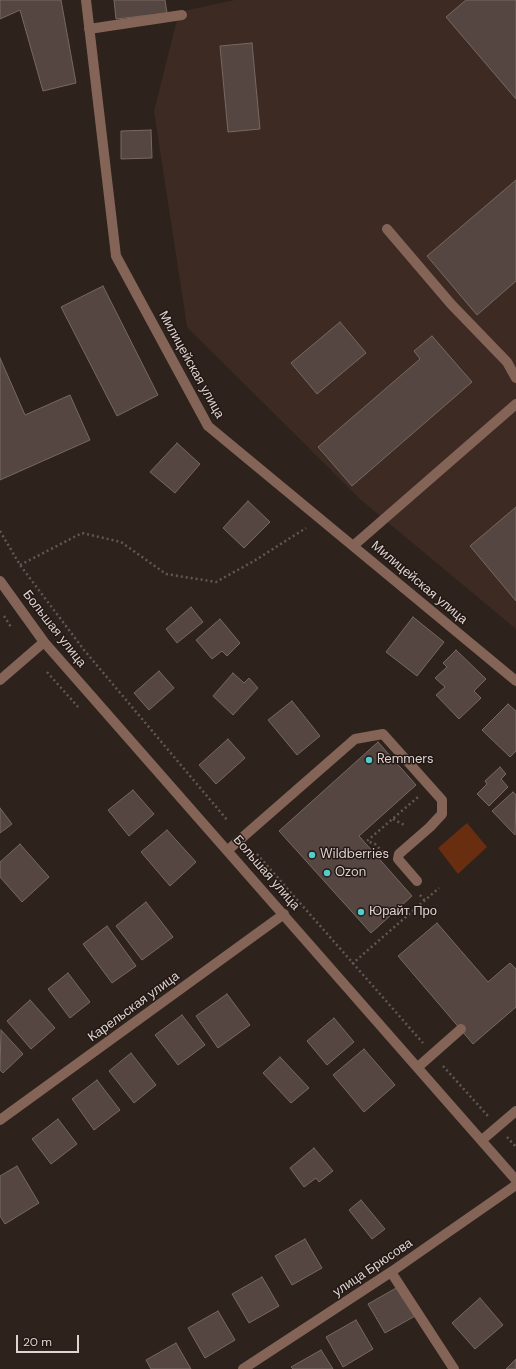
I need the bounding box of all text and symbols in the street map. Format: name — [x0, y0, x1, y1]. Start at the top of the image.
street label: Милицейская улица — [155, 308, 227, 422]
street label: Милицейская улица — [368, 538, 470, 628]
street label: Большая улица — [19, 587, 89, 671]
place label: Remmers — [377, 752, 434, 768]
marker: Remmers — [364, 755, 374, 765]
street label: Большая улица — [229, 833, 303, 913]
place label: Wildberries — [320, 847, 389, 863]
marker: Wildberries — [307, 850, 317, 860]
place label: Ozon — [335, 865, 366, 881]
marker: Ozon — [322, 868, 332, 878]
place label: Юрайт Про — [369, 904, 437, 920]
marker: Юрайт Про — [356, 907, 366, 917]
street label: Карельская улица — [85, 969, 183, 1045]
street label: улица Брюсова — [330, 1236, 416, 1300]
scale bar — [18, 1327, 81, 1353]
text: 20 m — [23, 1334, 52, 1350]

